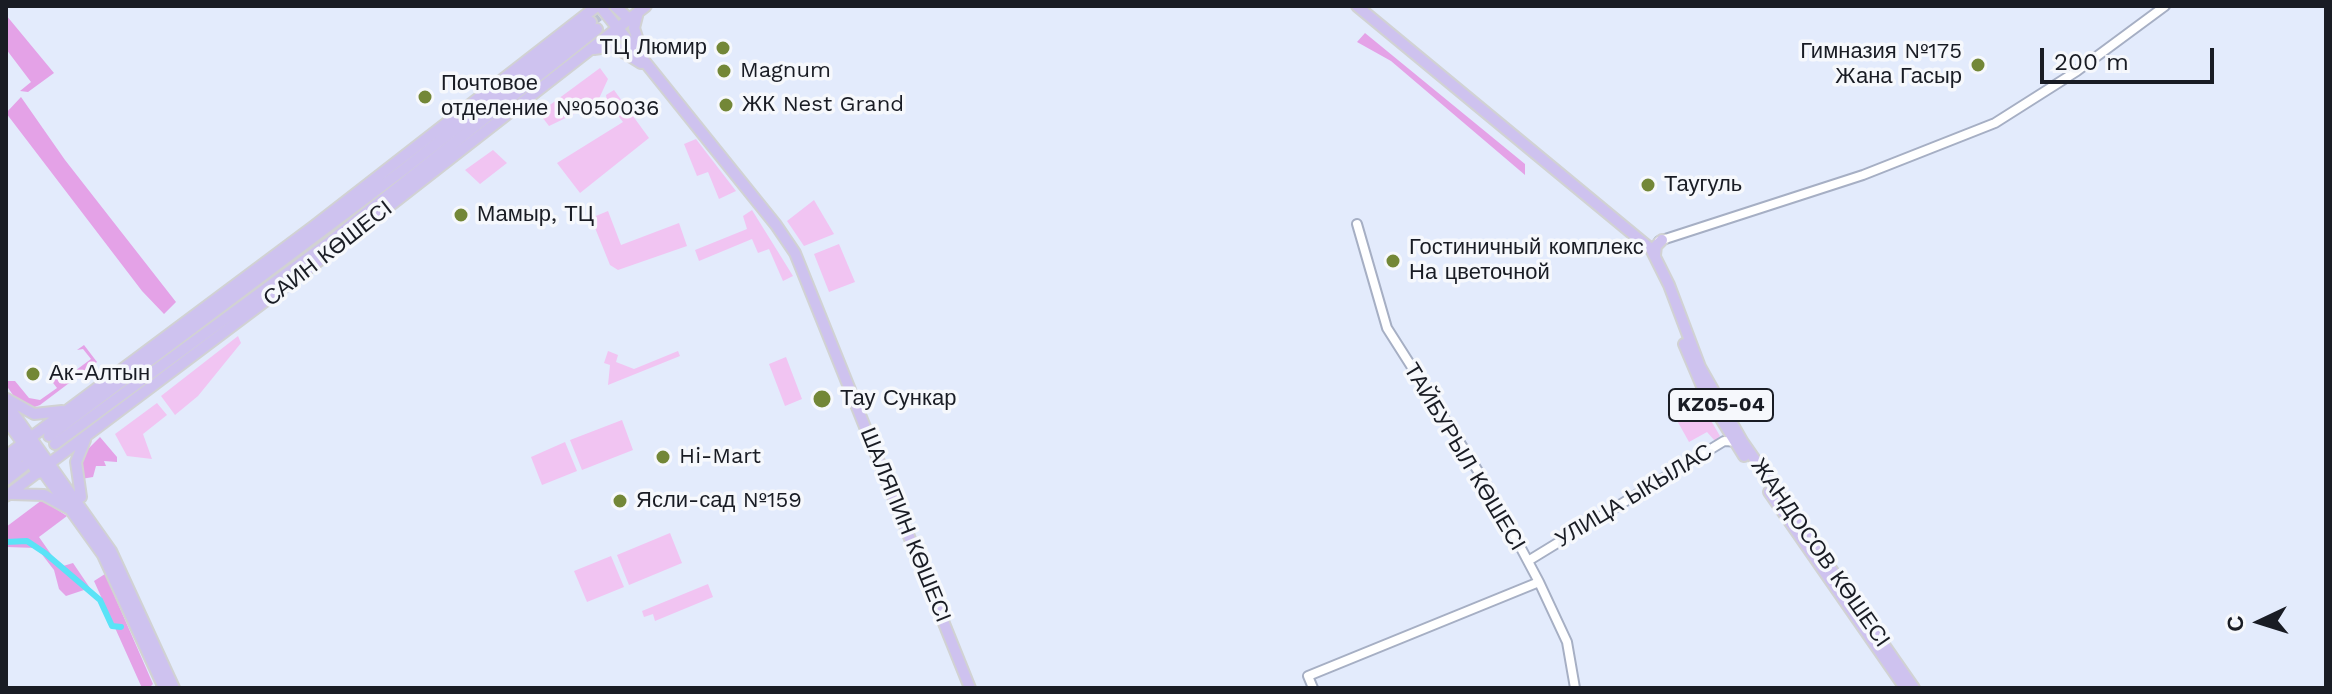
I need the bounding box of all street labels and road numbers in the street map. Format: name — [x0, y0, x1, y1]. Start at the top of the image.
street label: САИН КӨШЕСІ — [258, 196, 398, 312]
street label: ТАЙБУРЫЛ КӨШЕСІ — [1398, 359, 1530, 555]
road number: KZ05-04 — [1669, 389, 1773, 421]
street label: ШАЛЯПИН КӨШЕСІ — [854, 424, 956, 626]
street label: УЛИЦА ЫКЫЛАС — [1551, 439, 1717, 553]
street label: ЖАНДОСОВ КӨШЕСІ — [1745, 454, 1895, 652]

